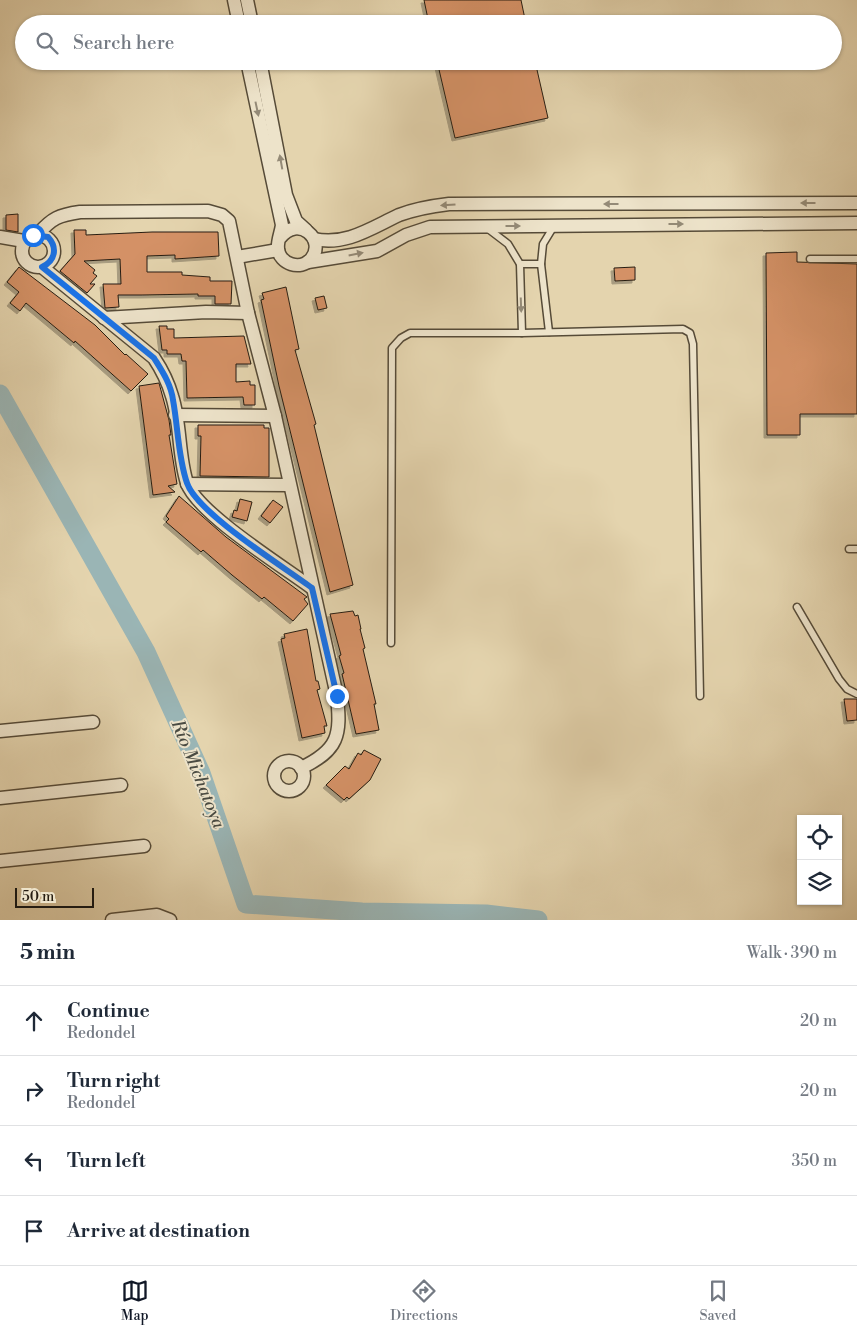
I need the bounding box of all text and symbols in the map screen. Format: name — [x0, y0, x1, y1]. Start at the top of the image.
search box — [15, 15, 842, 70]
icon: search — [33, 29, 61, 57]
text: Search here — [73, 31, 174, 55]
one-way arrow — [253, 101, 261, 117]
one-way arrow — [277, 153, 285, 169]
one-way arrow — [800, 199, 816, 207]
one-way arrow — [603, 200, 619, 208]
one-way arrow — [440, 201, 456, 209]
one-way arrow — [668, 220, 684, 228]
one-way arrow — [506, 222, 522, 230]
route start — [22, 224, 45, 247]
one-way arrow — [349, 250, 365, 258]
one-way arrow — [518, 297, 526, 313]
route end — [326, 685, 349, 708]
water label: Río Michatoya — [165, 715, 231, 833]
map controls — [797, 815, 842, 905]
button: locate — [797, 815, 842, 860]
button: layers — [797, 860, 842, 905]
scale bar — [15, 885, 94, 908]
text: 50 m — [22, 888, 54, 906]
text: 5 min — [20, 940, 75, 966]
text: Walk · 390 m — [747, 943, 837, 963]
text: Continue — [67, 999, 150, 1023]
icon: ahead — [20, 1007, 48, 1035]
text: 20 m — [800, 1011, 837, 1031]
text: Redondel — [67, 1023, 136, 1043]
text: Turn right — [67, 1069, 160, 1093]
icon: right — [20, 1077, 48, 1105]
text: 20 m — [800, 1081, 837, 1101]
text: Redondel — [67, 1093, 136, 1113]
icon: left — [20, 1147, 48, 1175]
text: Turn left — [67, 1149, 146, 1173]
text: 350 m — [791, 1151, 837, 1171]
icon: arrive — [20, 1217, 48, 1245]
text: Arrive at destination — [67, 1219, 250, 1243]
tab: Map — [121, 1277, 149, 1325]
tab: Directions — [390, 1277, 458, 1325]
tab: Saved — [699, 1277, 736, 1325]

